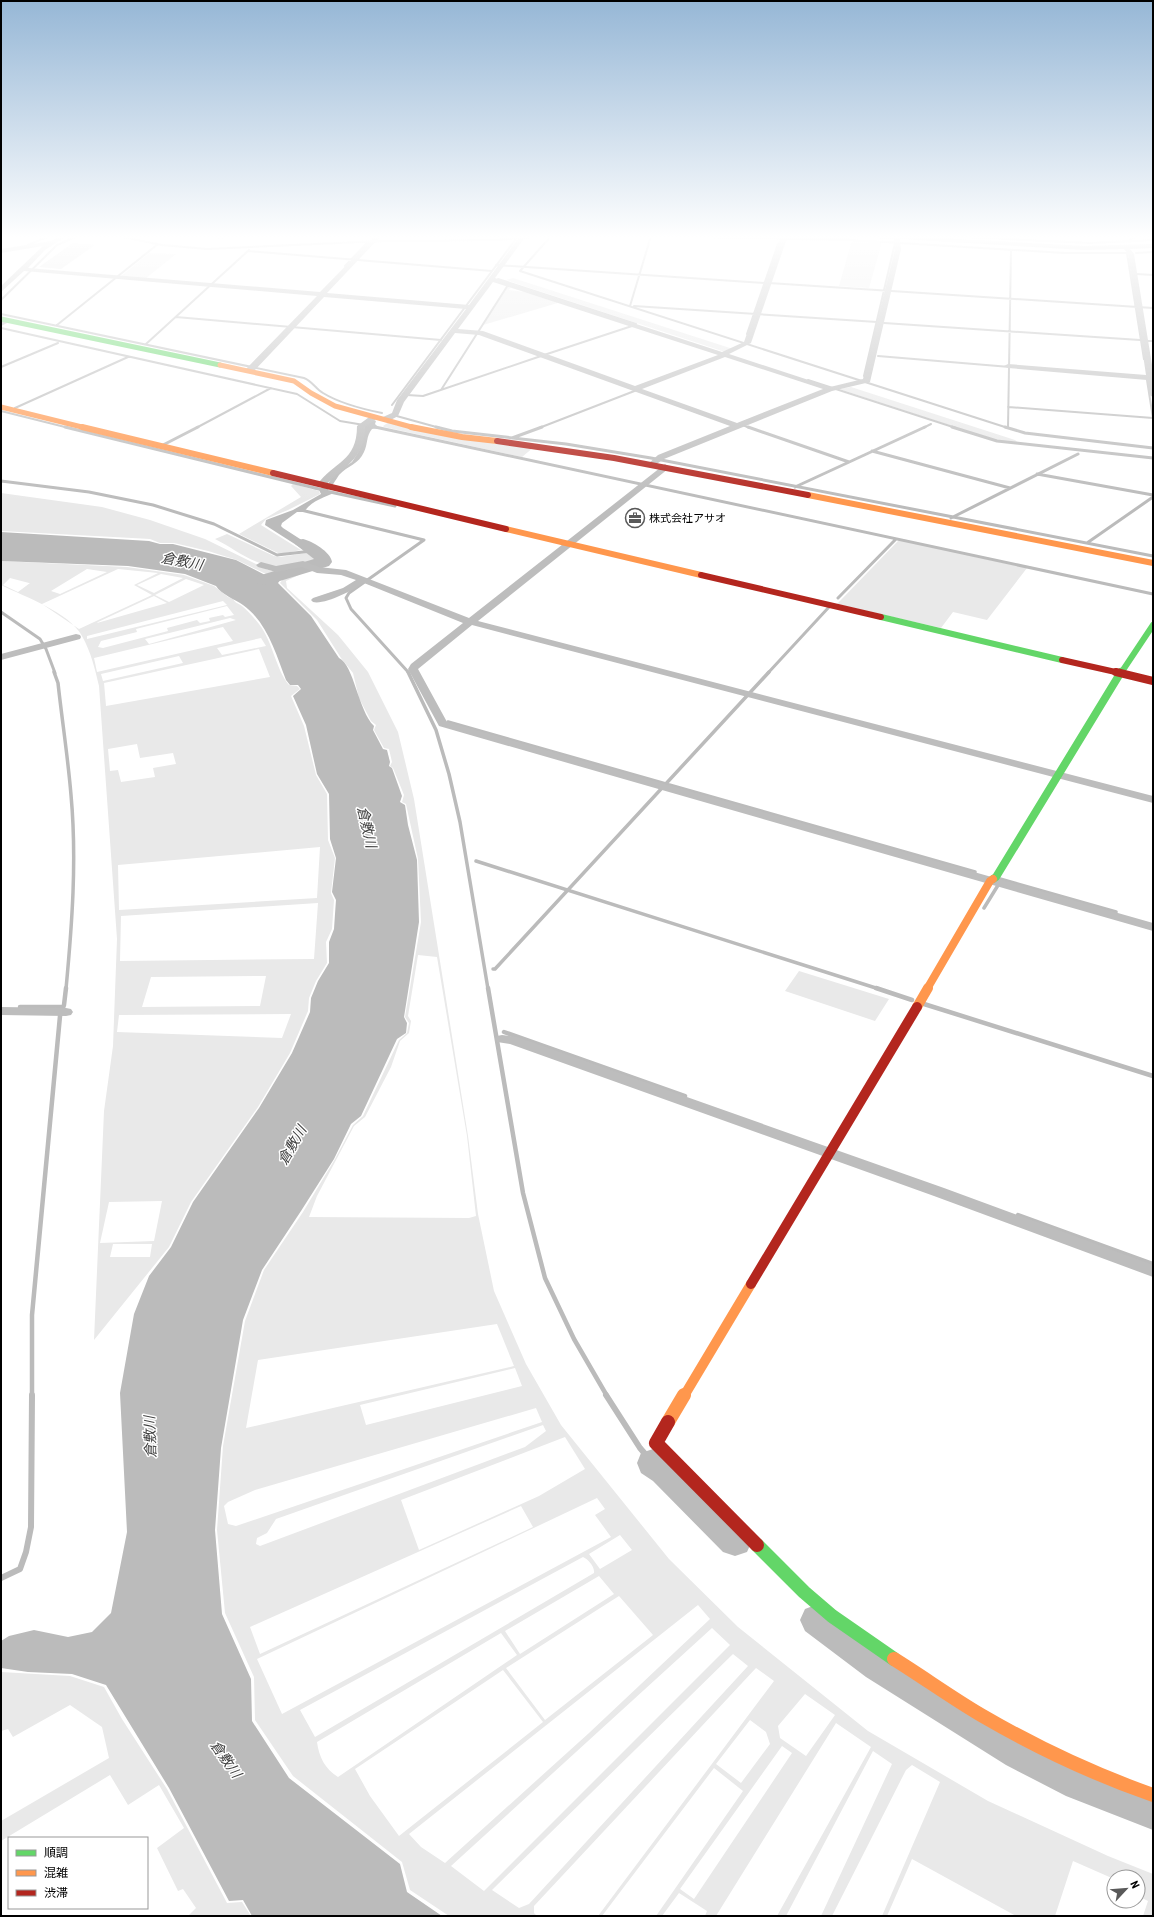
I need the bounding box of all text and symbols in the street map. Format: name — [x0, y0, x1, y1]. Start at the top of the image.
office icon: 株式会社アサオ — [624, 507, 646, 529]
place label: 株式会社アサオ — [649, 512, 726, 525]
water label: 倉敷川 — [160, 549, 206, 573]
water label: 倉敷川 — [354, 805, 380, 851]
water label: 倉敷川 — [275, 1121, 310, 1167]
water label: 倉敷川 — [141, 1414, 159, 1458]
water label: 倉敷川 — [207, 1737, 246, 1782]
legend — [8, 1837, 148, 1909]
text: 順調 — [44, 1846, 68, 1860]
text: 混雑 — [44, 1866, 68, 1880]
north arrow — [1106, 1869, 1146, 1909]
text: N — [1127, 1879, 1142, 1891]
text: 渋滞 — [44, 1886, 68, 1900]

